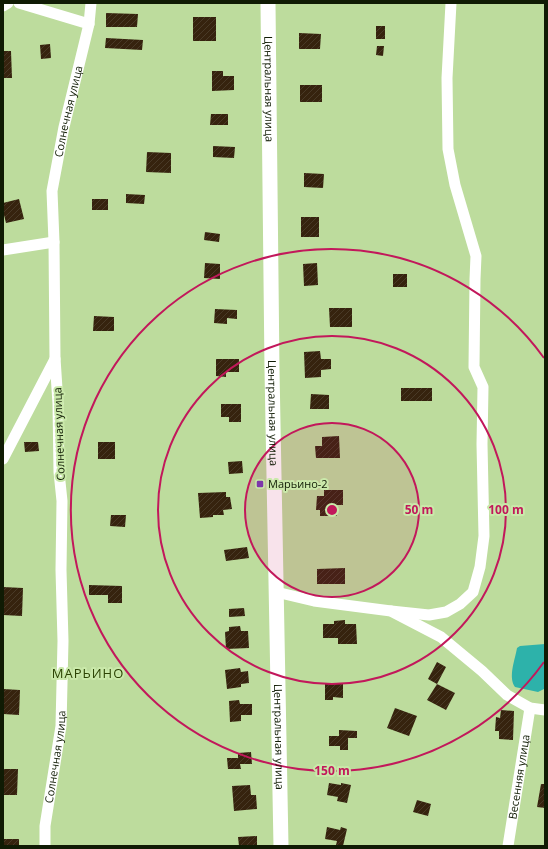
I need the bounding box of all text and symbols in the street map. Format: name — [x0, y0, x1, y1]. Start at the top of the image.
street label: Центральная улица — [261, 36, 278, 142]
street label: Солнечная улица — [51, 64, 86, 158]
street label: Центральная улица — [265, 360, 282, 466]
street label: Солнечная улица — [49, 387, 68, 481]
place label: Марьино-2 — [268, 476, 328, 491]
marker: Марьино-2 — [255, 479, 265, 489]
text: 50 m — [405, 501, 433, 518]
text: 100 m — [488, 501, 524, 518]
centre of rings — [325, 503, 339, 517]
district label: МАРЬИНО — [52, 664, 124, 682]
street label: Центральная улица — [271, 684, 288, 790]
street label: Солнечная улица — [41, 710, 68, 804]
street label: Весенняя улица — [504, 733, 533, 820]
text: 150 m — [314, 762, 350, 779]

